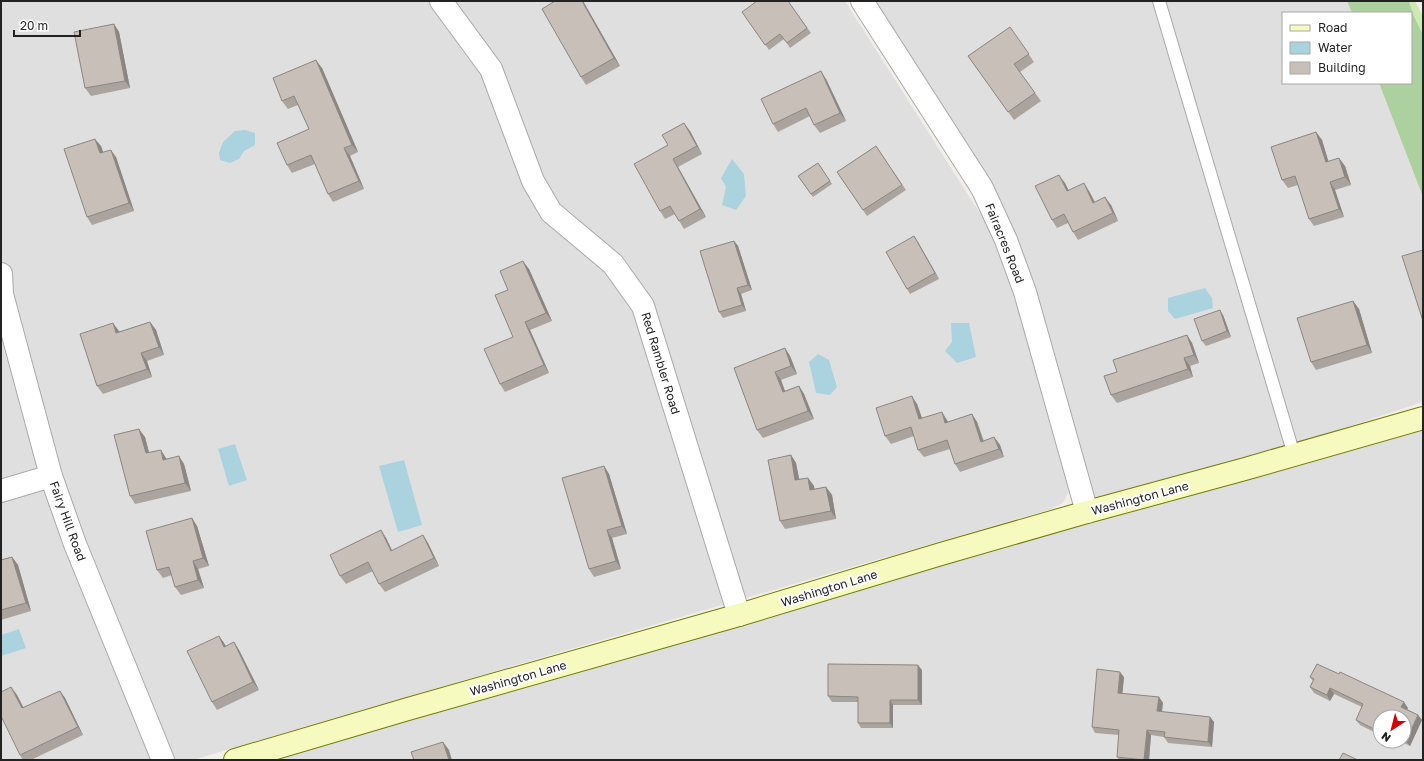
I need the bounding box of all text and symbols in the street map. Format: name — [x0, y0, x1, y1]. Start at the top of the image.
scale bar — [14, 12, 80, 38]
legend — [1282, 12, 1412, 84]
text: 20 m — [20, 18, 48, 33]
text: Road — [1318, 20, 1347, 35]
text: Water — [1318, 40, 1352, 55]
text: Building — [1318, 60, 1366, 75]
street label: Fairacres Road — [982, 201, 1028, 285]
street label: Red Rambler Road — [638, 310, 684, 416]
street label: Washington Lane — [1090, 478, 1190, 518]
street label: Fairy Hill Road — [47, 479, 89, 563]
street label: Washington Lane — [779, 566, 879, 610]
street label: Washington Lane — [468, 657, 568, 699]
north arrow — [1372, 709, 1412, 749]
text: N — [1379, 730, 1393, 745]

